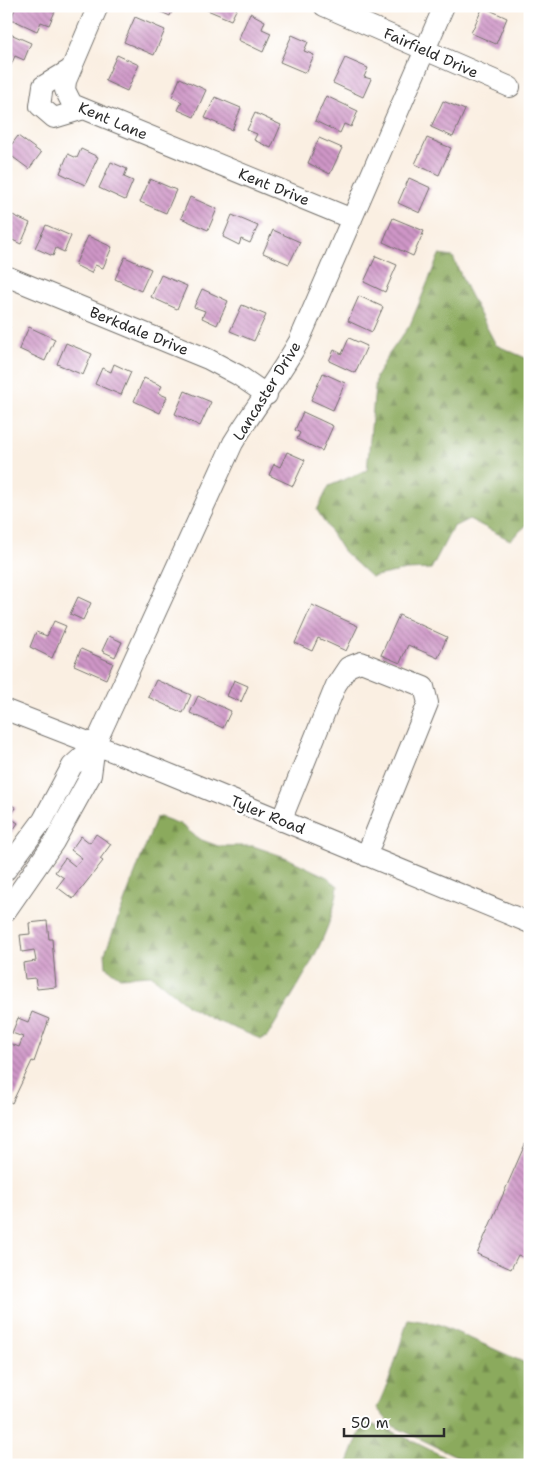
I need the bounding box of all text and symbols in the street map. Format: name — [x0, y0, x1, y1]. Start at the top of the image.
street label: Fairfield Drive — [381, 23, 481, 83]
street label: Kent Lane — [75, 97, 151, 145]
street label: Kent Drive — [235, 164, 313, 210]
street label: Berkdale Drive — [86, 302, 192, 360]
street label: Lancaster Drive — [228, 338, 306, 444]
street label: Tyler Road — [228, 791, 309, 839]
scale bar — [344, 1406, 444, 1438]
text: 50 m — [351, 1413, 389, 1433]

